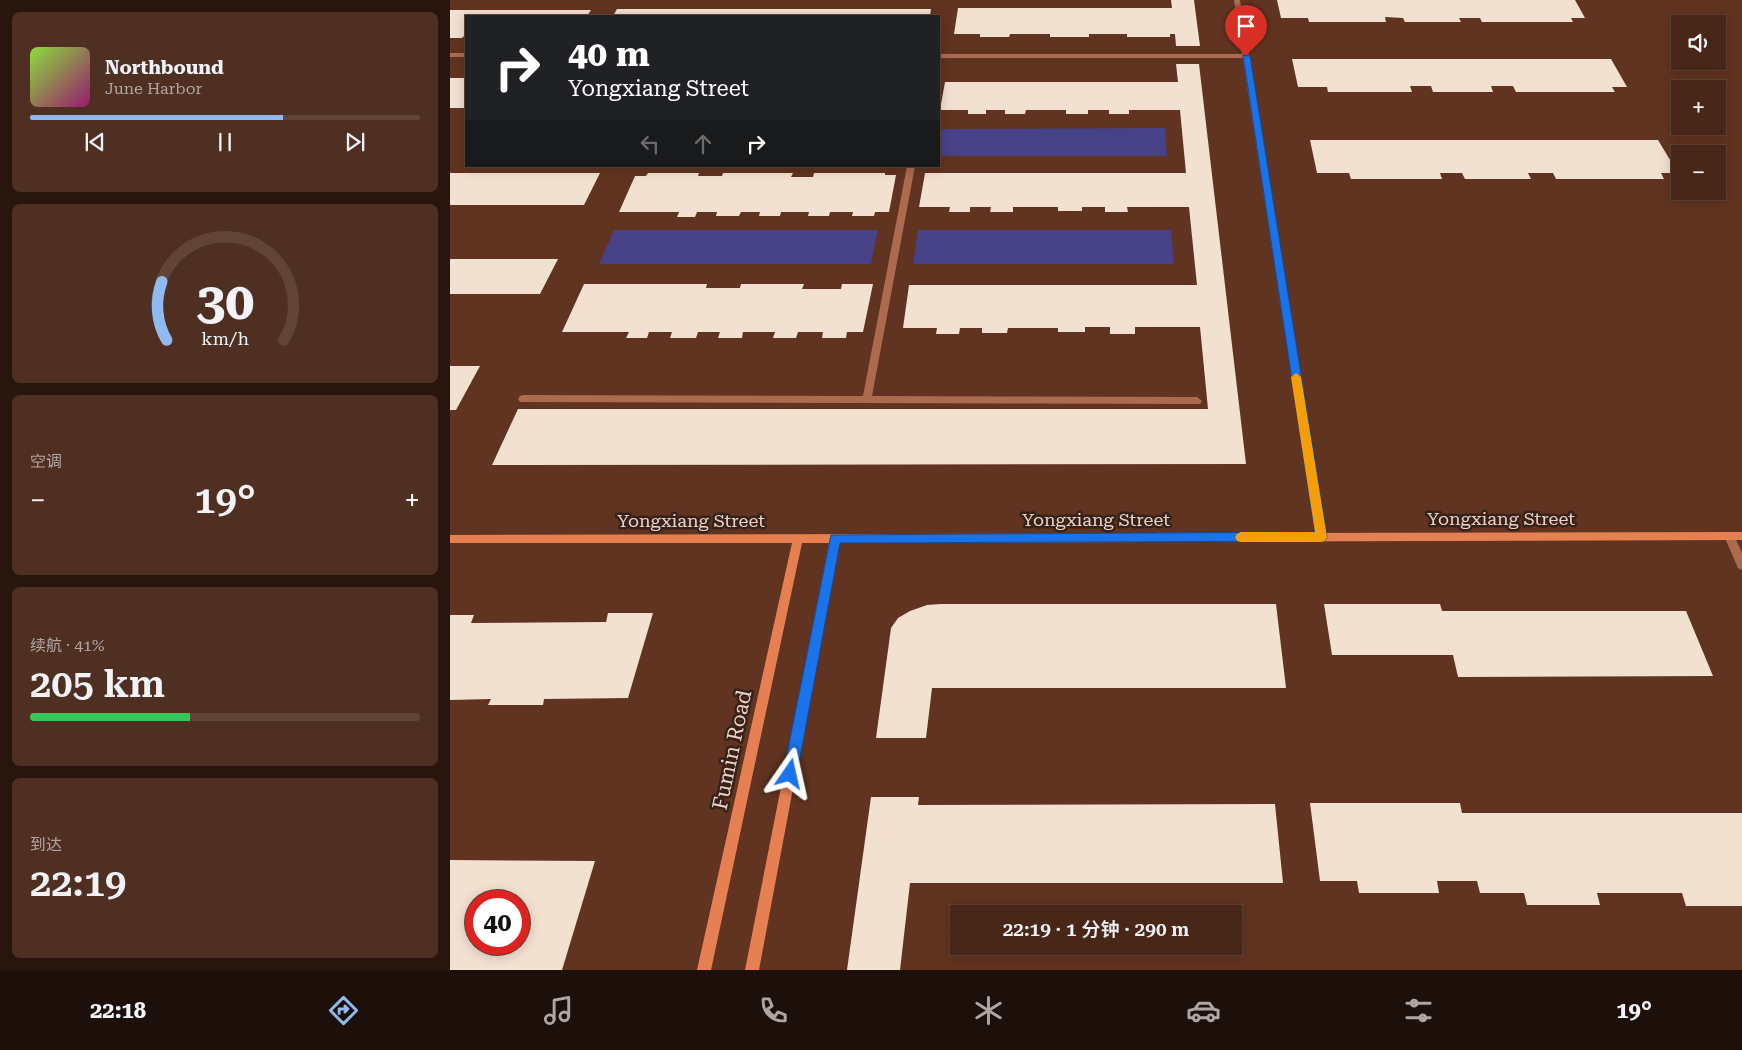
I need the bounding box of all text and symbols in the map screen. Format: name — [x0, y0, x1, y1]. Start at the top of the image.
pin — [1225, 5, 1267, 56]
icon: arrive — [1232, 12, 1260, 40]
map controls — [1671, 15, 1726, 200]
button: sound — [1671, 15, 1726, 70]
text: 40 m — [568, 34, 650, 75]
icon: right — [485, 35, 550, 100]
text: Northbound — [105, 56, 224, 79]
text: Yongxiang Street — [568, 76, 749, 101]
text: June Harbor — [105, 79, 202, 98]
button: + — [1671, 80, 1726, 135]
icon: previous — [81, 128, 109, 156]
icon: pause — [211, 128, 239, 156]
icon: next — [341, 128, 369, 156]
icon: left — [636, 130, 664, 158]
icon: ahead — [689, 130, 717, 158]
icon: right — [742, 130, 770, 158]
button: − — [1671, 145, 1726, 200]
text: 30 — [196, 271, 254, 332]
text: km/h — [201, 328, 249, 349]
text: 空调 — [30, 452, 62, 471]
text: 19° — [194, 478, 256, 522]
text: − — [30, 484, 46, 517]
text: + — [404, 484, 420, 517]
street label: Yongxiang Street — [1427, 508, 1575, 529]
street label: Yongxiang Street — [1022, 509, 1170, 530]
street label: Yongxiang Street — [617, 510, 765, 531]
text: 续航 · 41% — [30, 636, 105, 655]
text: 205 km — [30, 662, 165, 706]
street label: Fumin Road — [708, 687, 757, 812]
position arrow — [763, 747, 815, 799]
text: 到达 — [30, 835, 62, 854]
text: 22:19 — [30, 861, 126, 905]
speed limit sign: 40 — [465, 890, 530, 955]
text: 22:19 · 1 分钟 · 290 m — [1003, 918, 1189, 941]
icon: directions — [326, 993, 361, 1028]
icon: music — [541, 993, 576, 1028]
icon: phone — [756, 993, 791, 1028]
icon: climate — [971, 993, 1006, 1028]
icon: car — [1186, 993, 1221, 1028]
icon: filters — [1401, 993, 1436, 1028]
text: 22:18 — [90, 998, 146, 1023]
text: 19° — [1616, 998, 1652, 1023]

